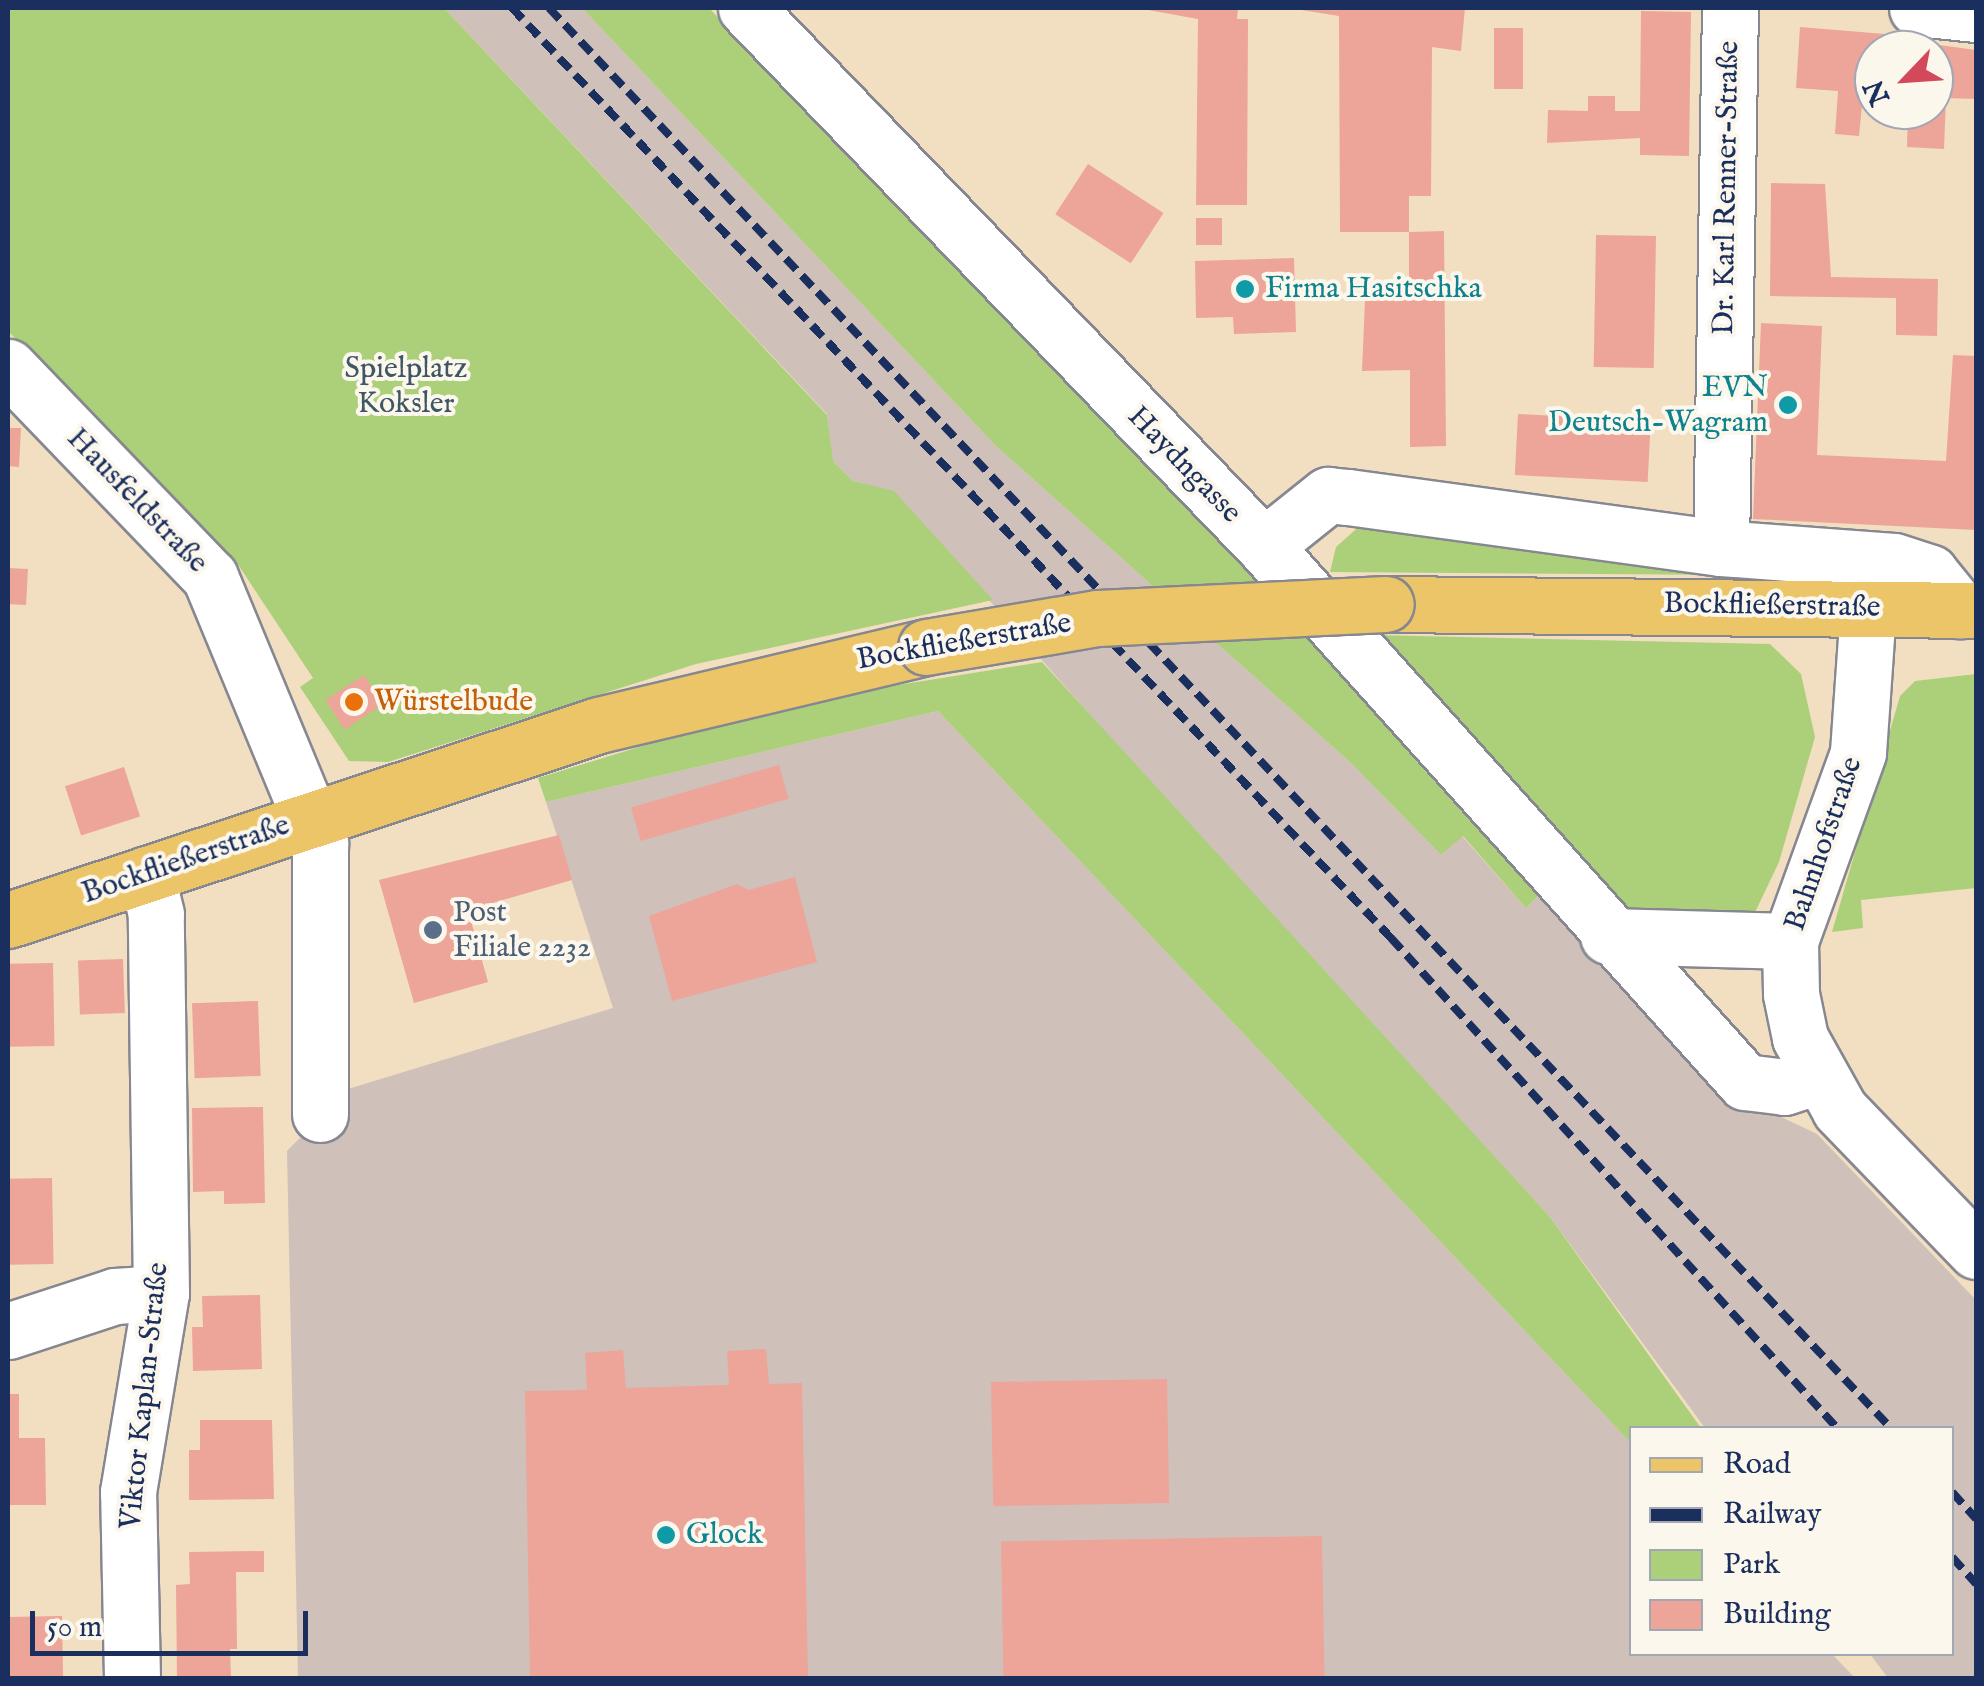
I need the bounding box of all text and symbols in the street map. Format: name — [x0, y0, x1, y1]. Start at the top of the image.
north arrow — [1854, 30, 1954, 130]
street label: Dr. Karl Renner-Straße — [1706, 41, 1748, 335]
text: N — [1857, 74, 1899, 110]
place label: Firma Hasitschka — [1265, 271, 1482, 307]
marker: Firma Hasitschka — [1234, 278, 1256, 300]
park label: Spielplatz Koksler — [345, 351, 467, 422]
place label: EVN Deutsch-Wagram — [1548, 370, 1768, 440]
marker: EVN Deutsch-Wagram — [1777, 394, 1799, 416]
street label: Haydngasse — [1119, 399, 1249, 531]
street label: Hausfeldstraße — [59, 421, 215, 581]
street label: Bockfließerstraße — [1663, 586, 1881, 626]
street label: Bockfließerstraße — [854, 605, 1074, 679]
place label: Würstelbude — [374, 684, 533, 720]
marker: Würstelbude — [343, 691, 365, 713]
street label: Bahnhofstraße — [1777, 752, 1871, 936]
street label: Bockfließerstraße — [78, 808, 294, 912]
place label: Post Filiale 2232 — [453, 895, 591, 966]
marker: Post Filiale 2232 — [422, 919, 444, 941]
street label: Viktor Kaplan-Straße — [113, 1261, 177, 1531]
legend — [1629, 1426, 1954, 1656]
text: Road — [1723, 1446, 1791, 1484]
text: Railway — [1723, 1496, 1821, 1534]
place label: Glock — [686, 1517, 763, 1553]
marker: Glock — [655, 1524, 677, 1546]
text: Park — [1723, 1546, 1780, 1584]
scale bar — [35, 1591, 312, 1653]
text: Building — [1723, 1596, 1831, 1634]
text: 50 m — [47, 1609, 102, 1647]

